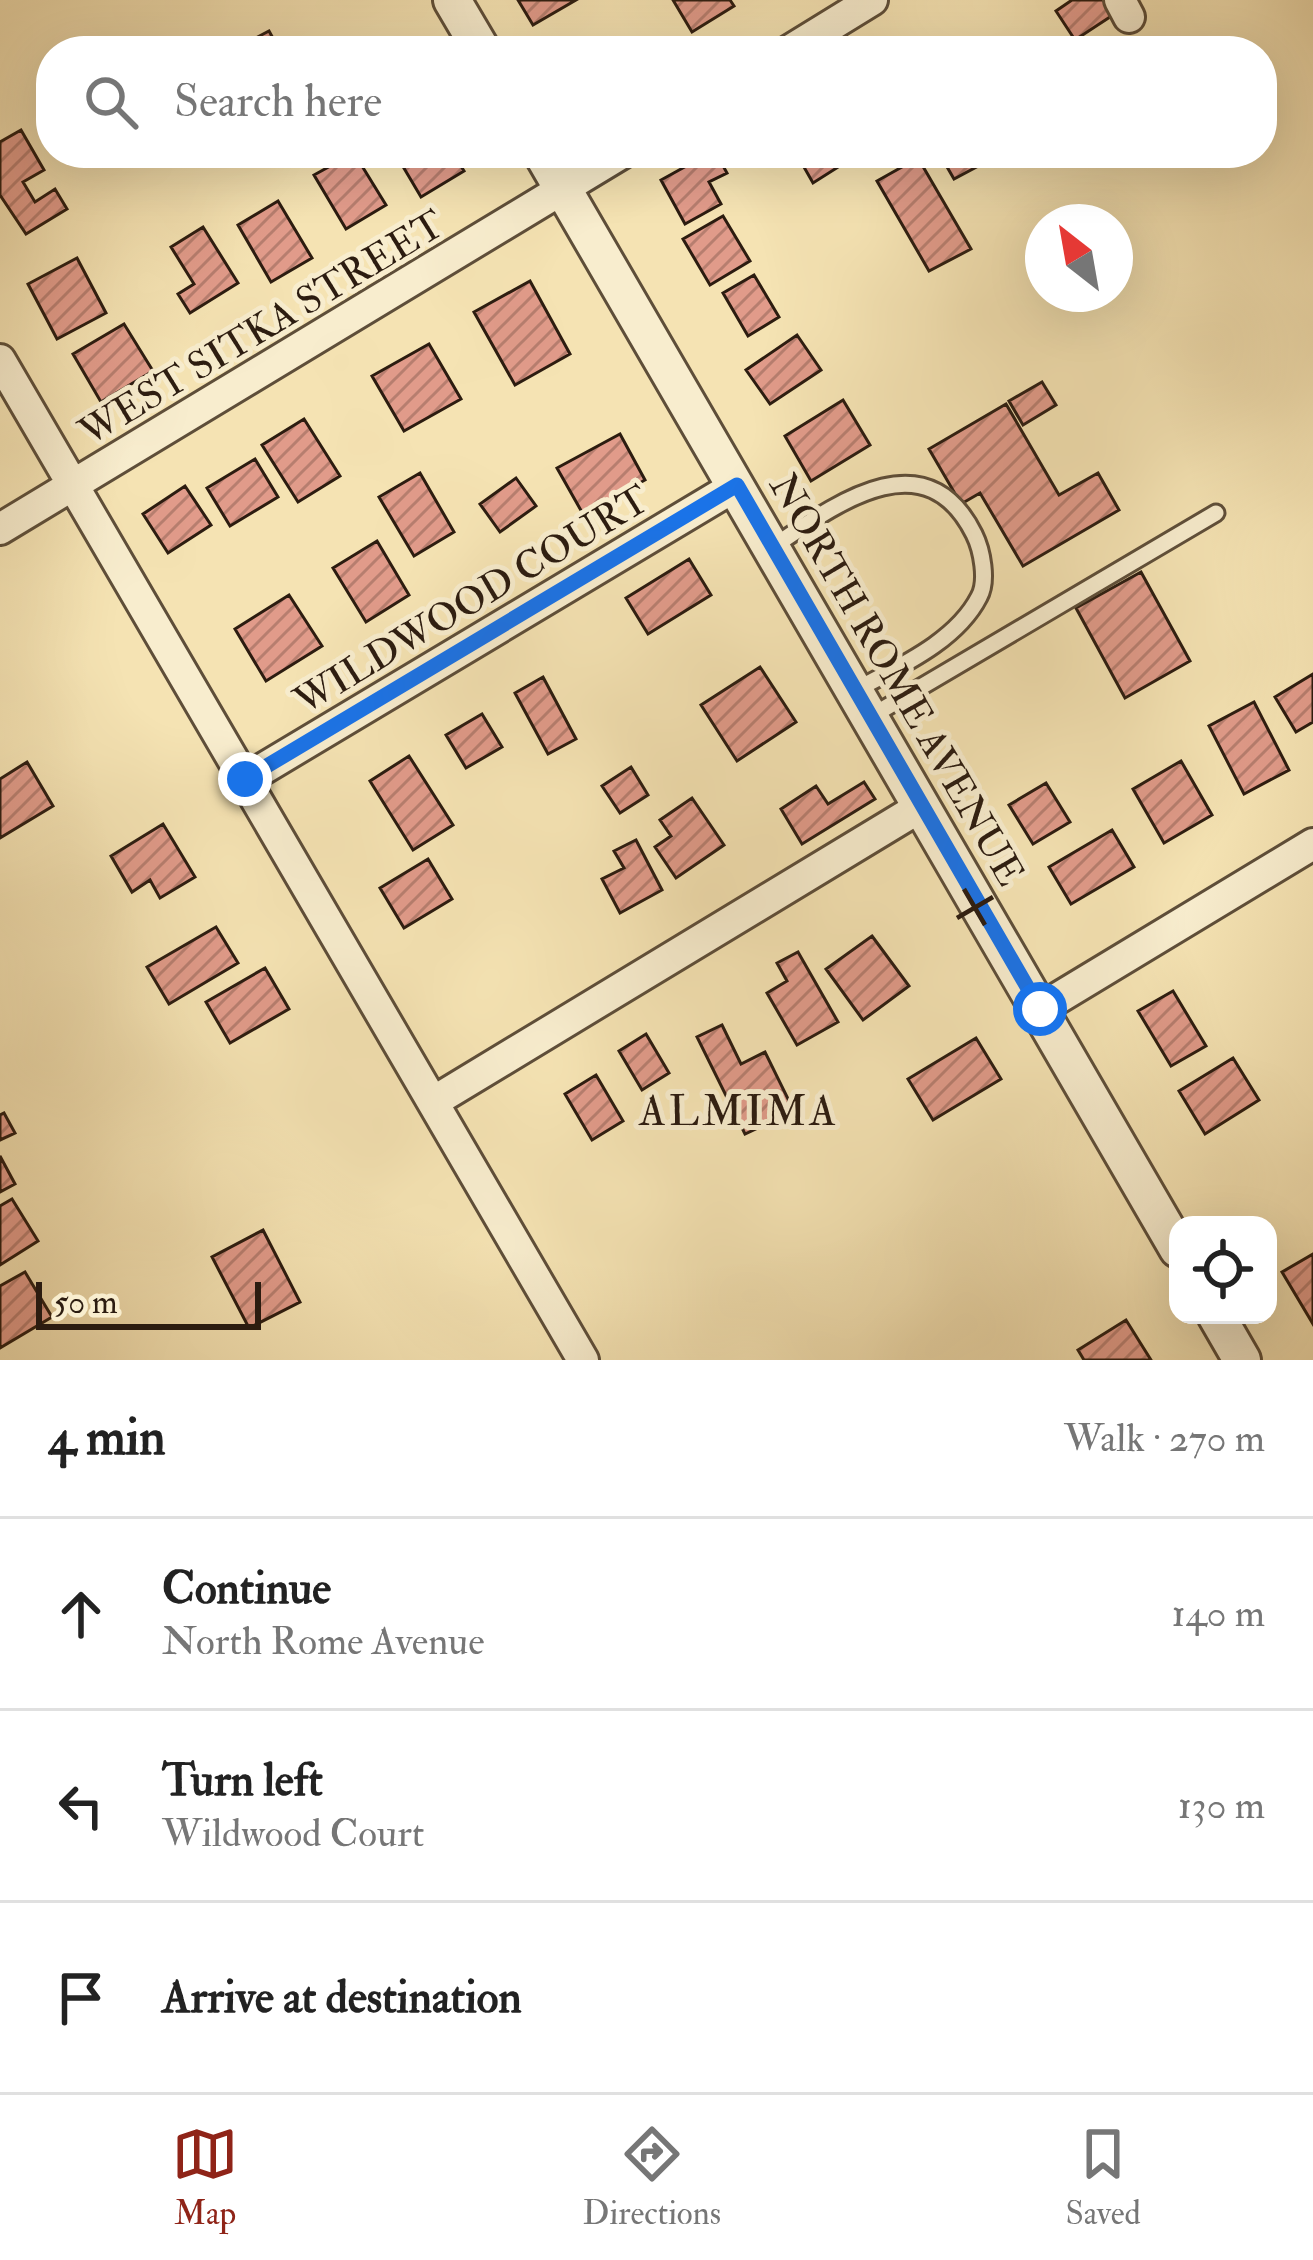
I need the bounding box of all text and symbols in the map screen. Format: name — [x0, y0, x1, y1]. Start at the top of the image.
search box — [36, 36, 1277, 168]
icon: search — [78, 69, 144, 135]
text: Search here — [174, 74, 382, 130]
street label: WEST SITKA STREET — [70, 200, 453, 457]
north arrow — [1025, 204, 1133, 312]
street label: NORTH ROME AVENUE — [758, 465, 1035, 895]
street label: WILDWOOD COURT — [285, 475, 658, 726]
route end — [218, 752, 272, 806]
route start — [1013, 982, 1067, 1036]
district label: ALMIMA — [638, 1086, 839, 1138]
map controls — [1169, 1216, 1277, 1324]
button: locate — [1169, 1216, 1277, 1324]
scale bar — [36, 1276, 261, 1329]
text: 50 m — [54, 1282, 118, 1323]
text: 4 min — [48, 1406, 166, 1470]
text: Walk · 270 m — [1064, 1414, 1265, 1463]
text: Continue — [162, 1561, 331, 1617]
icon: ahead — [48, 1581, 114, 1647]
text: 140 m — [1172, 1589, 1265, 1638]
text: North Rome Avenue — [162, 1617, 484, 1666]
text: Turn left — [162, 1753, 323, 1809]
icon: left — [48, 1773, 114, 1839]
text: 130 m — [1178, 1781, 1265, 1830]
text: Wildwood Court — [162, 1809, 424, 1858]
icon: arrive — [48, 1965, 114, 2031]
text: Arrive at destination — [162, 1970, 522, 2026]
tab: Map — [172, 2121, 238, 2234]
tab: Directions — [583, 2121, 721, 2234]
tab: Saved — [1065, 2121, 1141, 2234]

